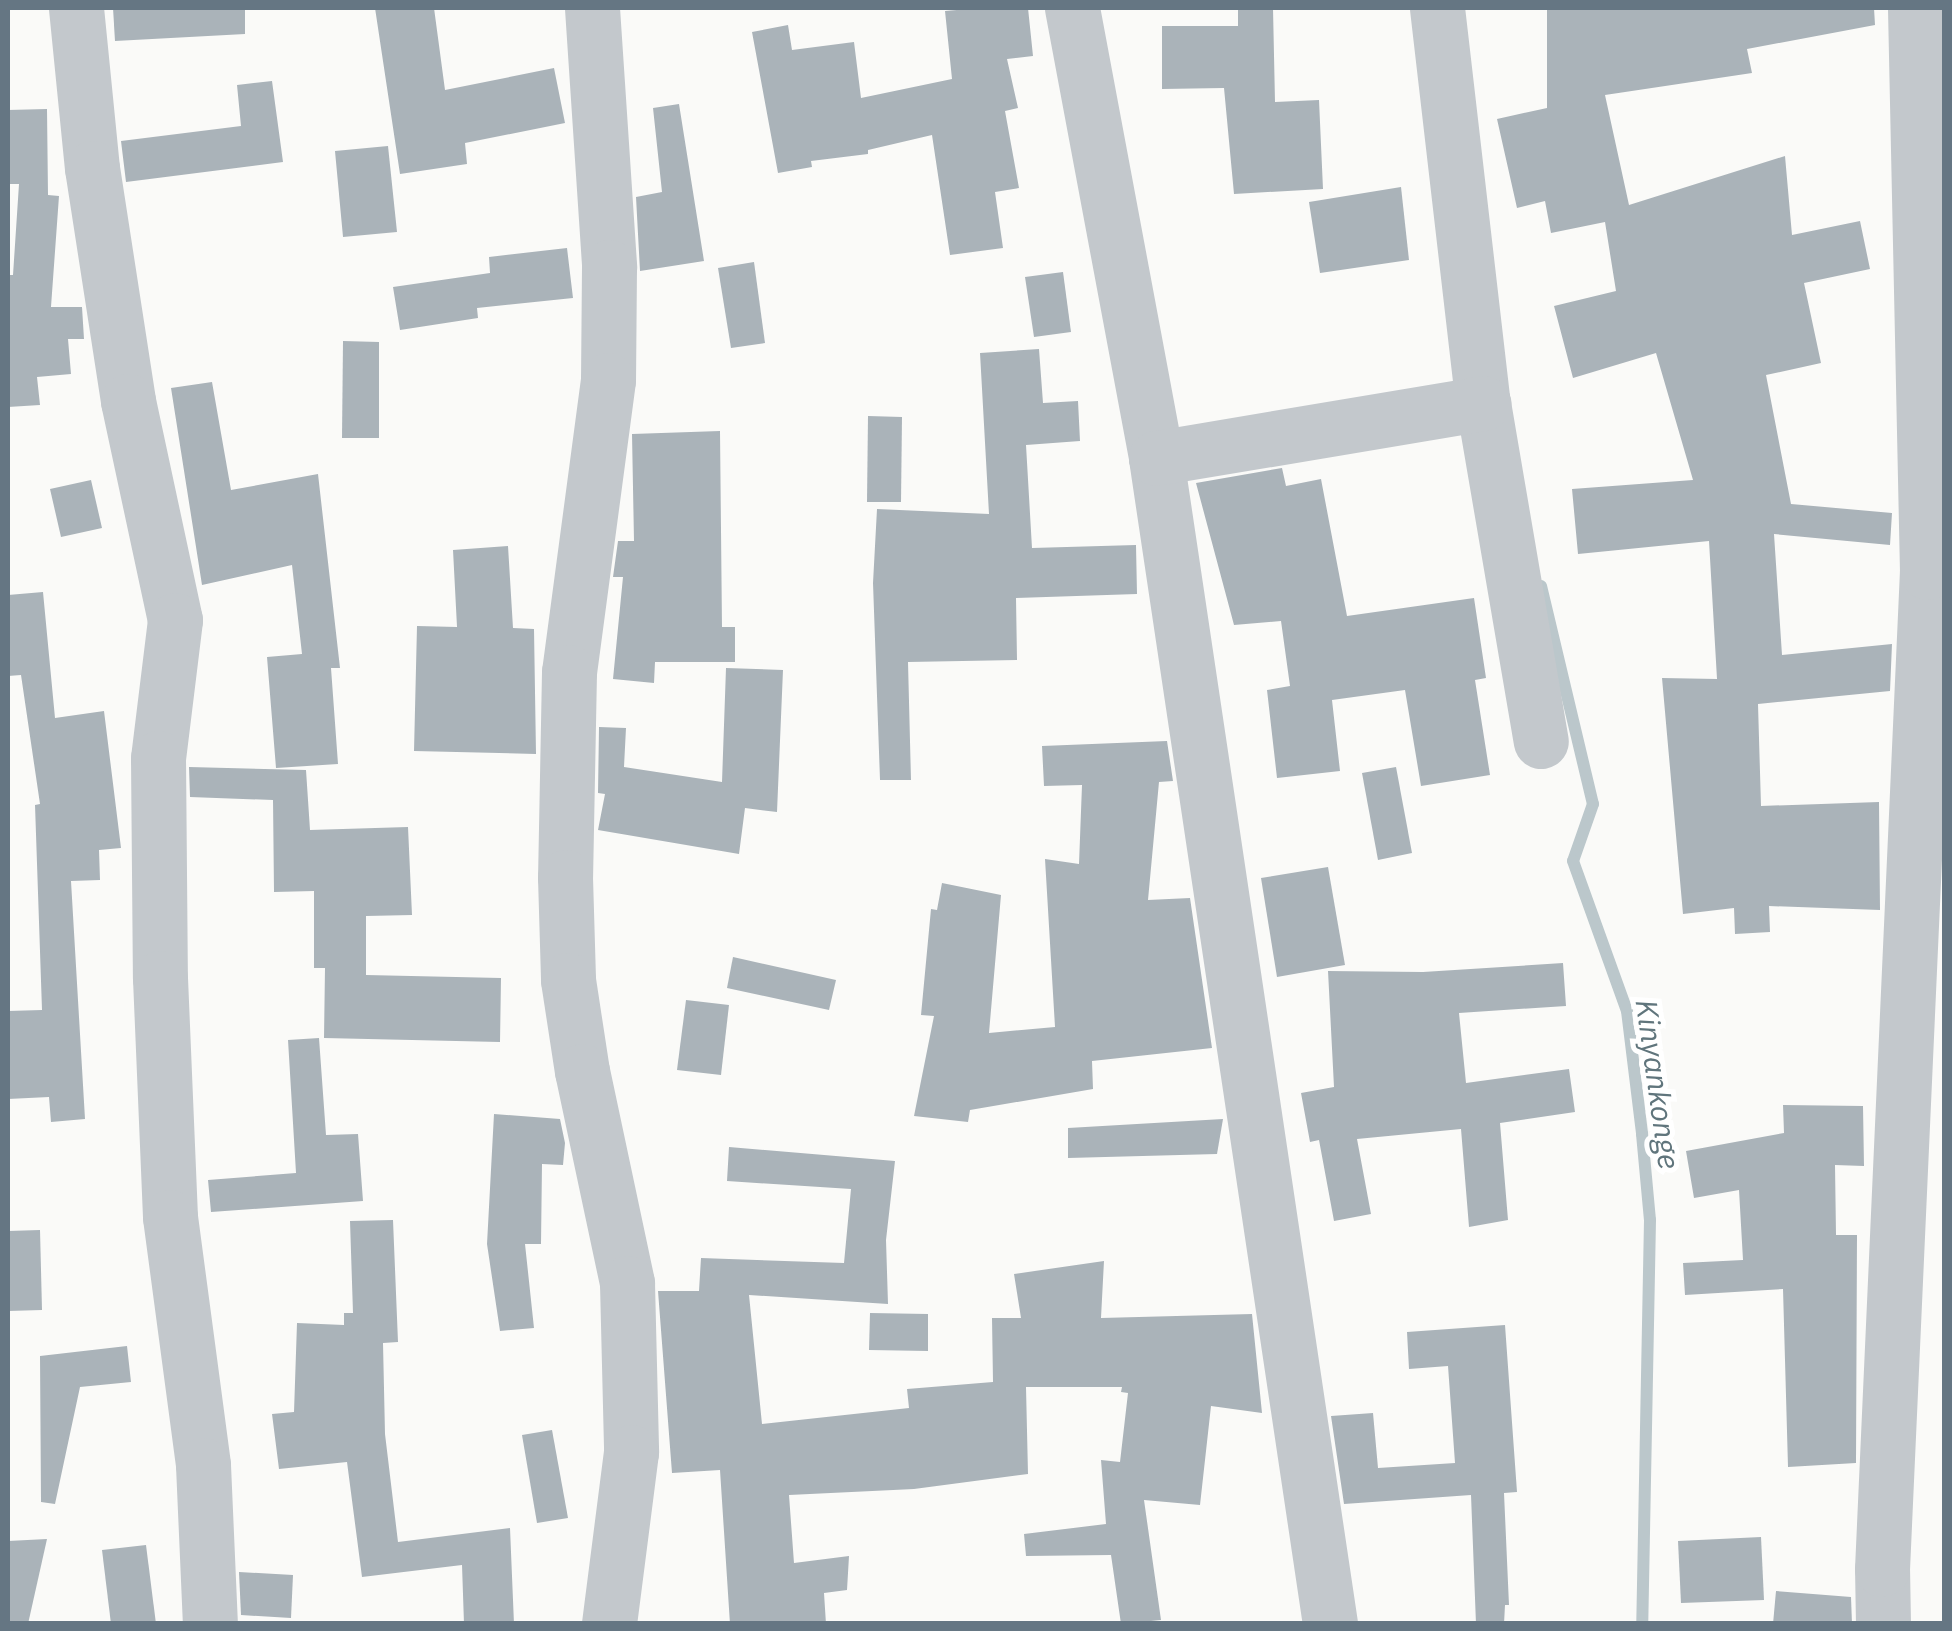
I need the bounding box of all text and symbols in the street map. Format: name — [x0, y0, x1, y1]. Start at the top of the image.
water label: Kinyankonge — [1628, 997, 1688, 1171]

